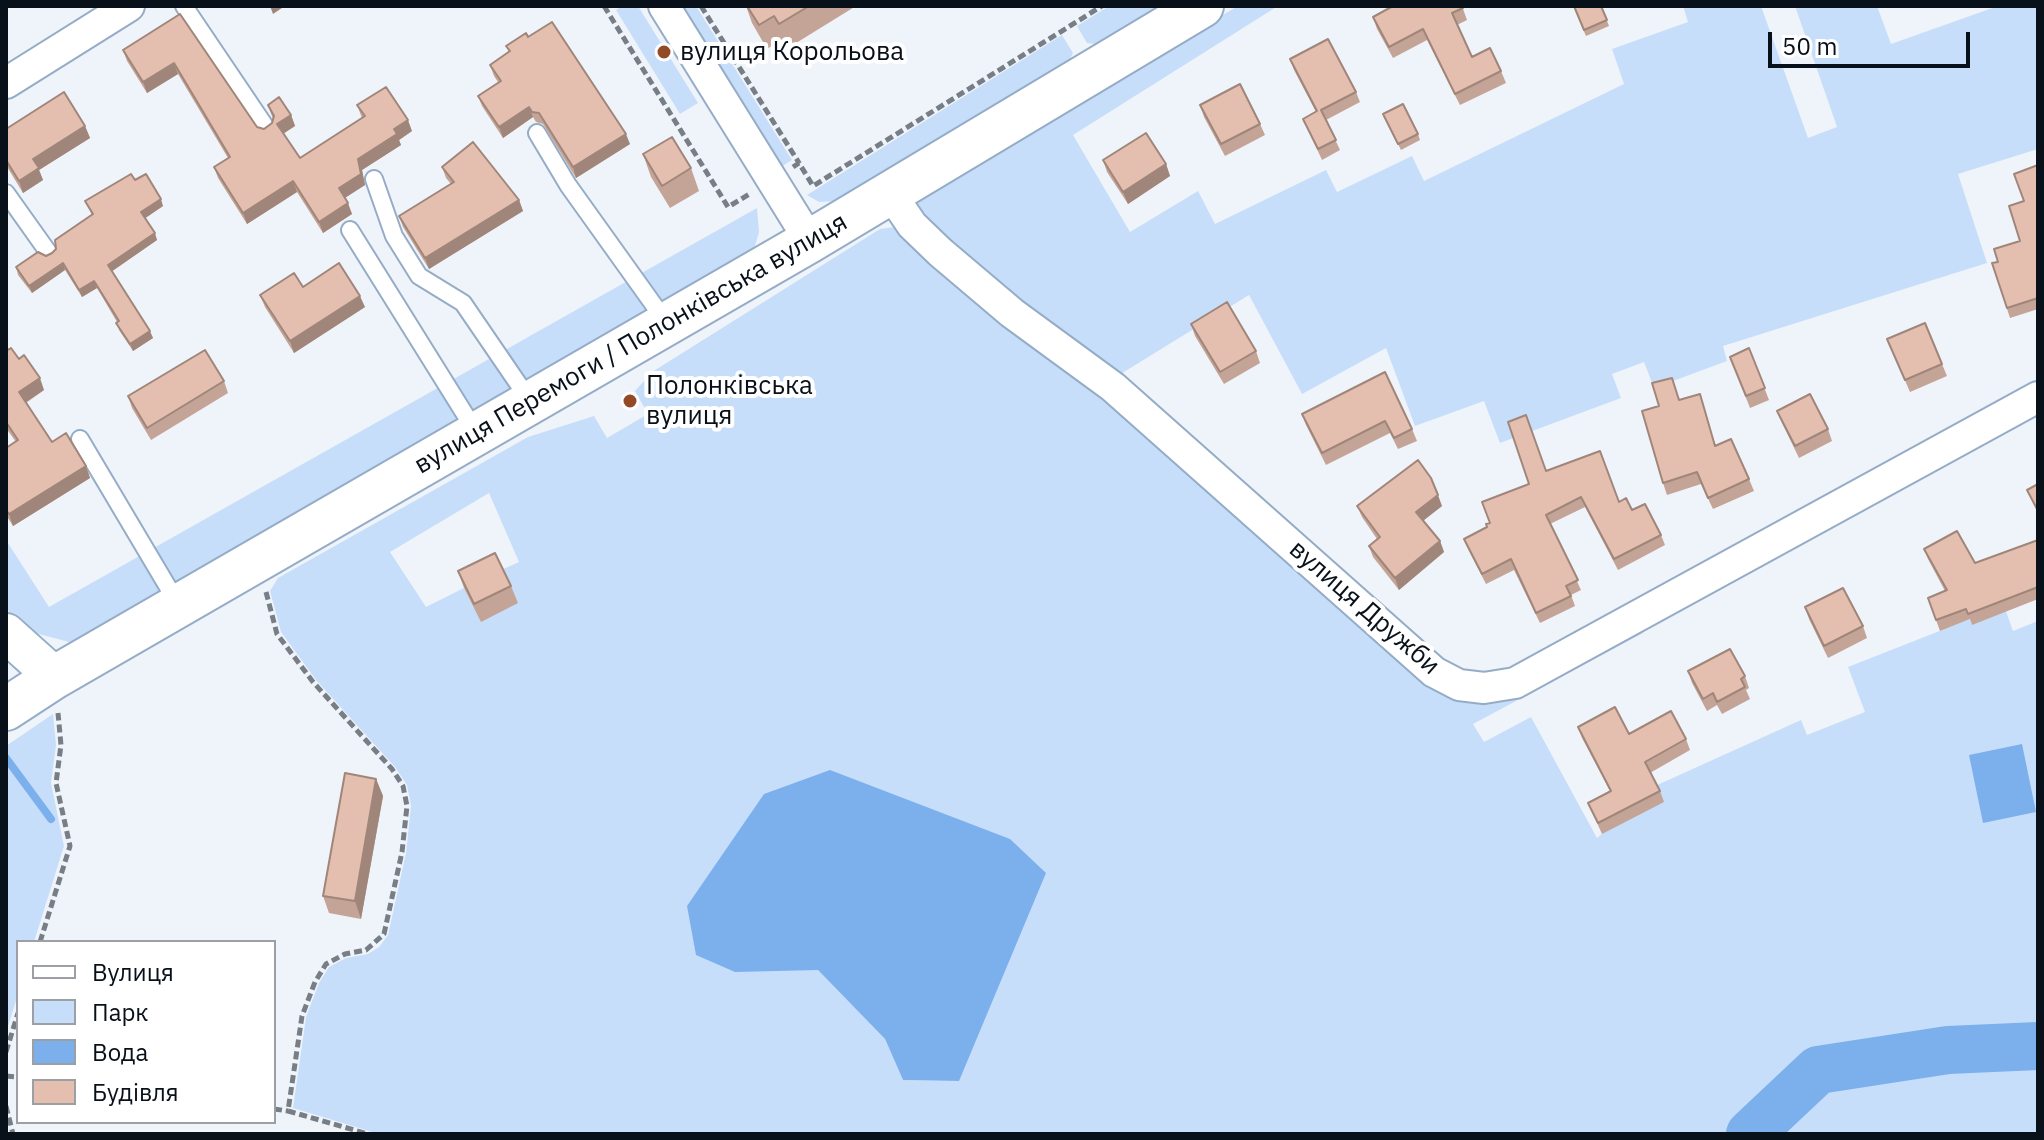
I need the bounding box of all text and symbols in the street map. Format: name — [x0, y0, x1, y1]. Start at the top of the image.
scale bar — [1772, 16, 1974, 66]
text: 50 m — [1782, 30, 1837, 62]
place label: вулиця Корольова — [680, 36, 904, 68]
marker: вулиця Корольова — [655, 43, 673, 61]
street label: вулиця Перемоги / Полонківська вулиця — [409, 207, 853, 481]
place label: Полонківська вулиця — [646, 370, 813, 432]
marker: Полонківська вулиця — [621, 392, 639, 410]
street label: вулиця Дружби — [1282, 534, 1446, 682]
legend — [16, 940, 276, 1124]
text: Вулиця — [92, 956, 174, 988]
text: Парк — [92, 996, 149, 1028]
text: Вода — [92, 1036, 148, 1068]
text: Будівля — [92, 1076, 179, 1108]

